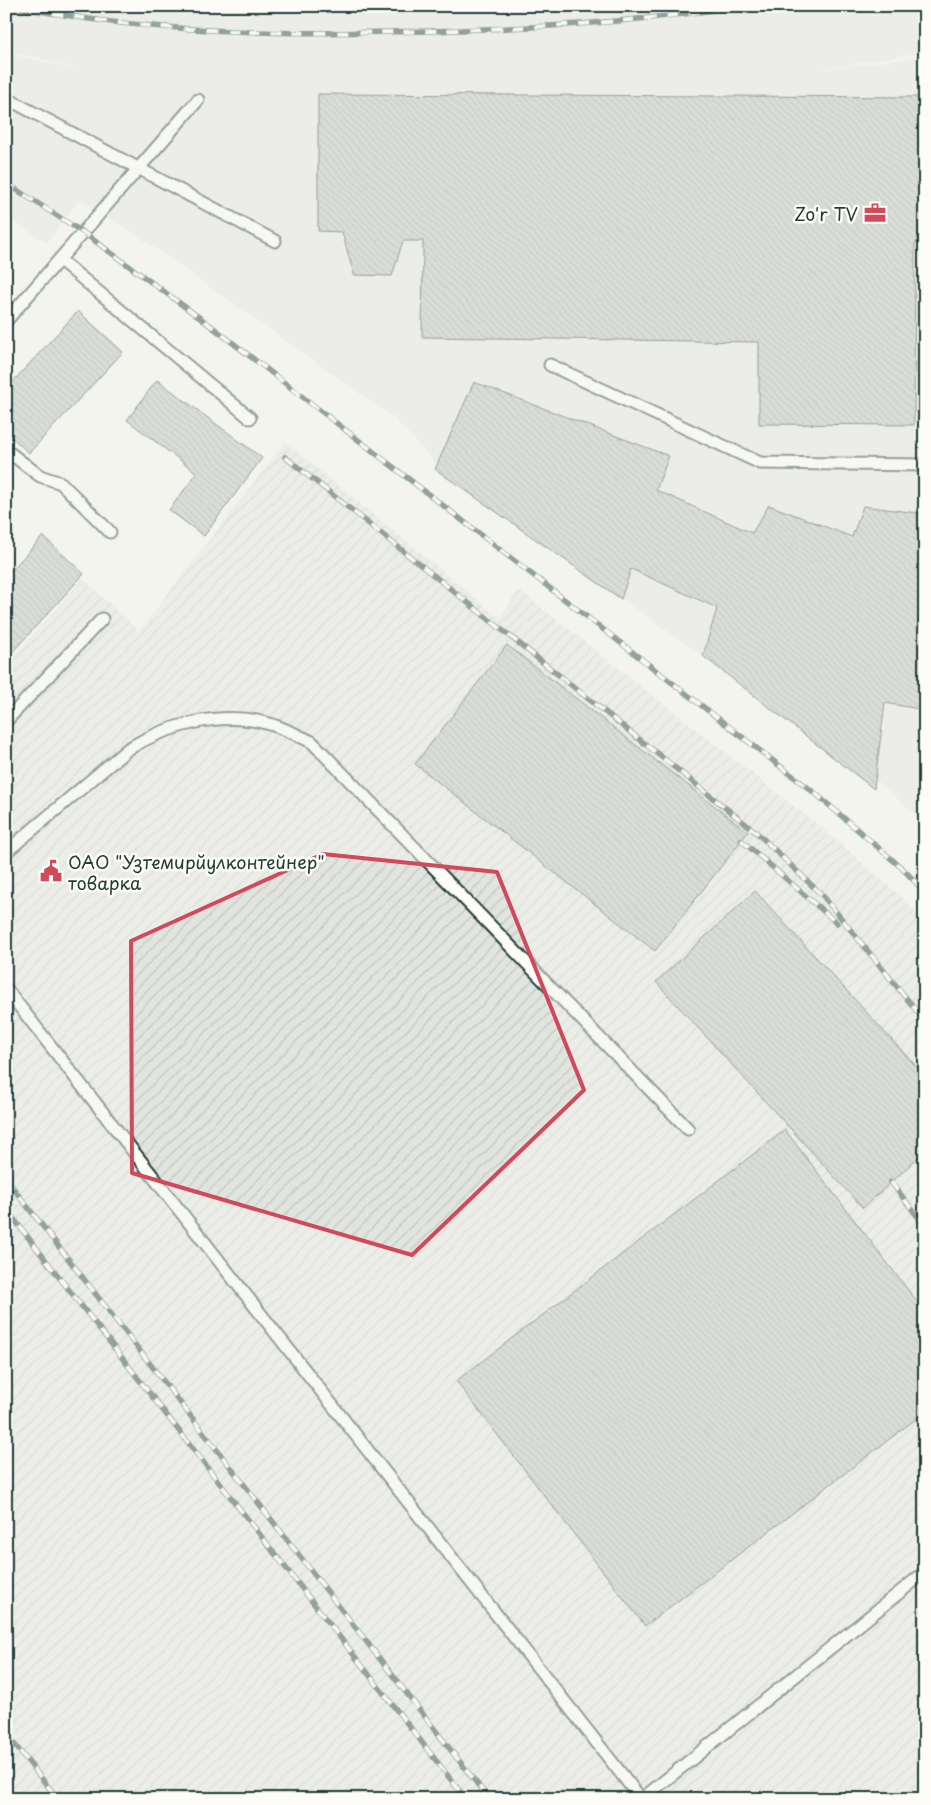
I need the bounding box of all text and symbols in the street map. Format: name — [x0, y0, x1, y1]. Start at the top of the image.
place label: Zo'r TV — [794, 200, 858, 227]
office icon: Zo'r TV — [862, 200, 888, 226]
place label: ОАО "Узтемирйулконтейнер" товарка — [68, 848, 325, 896]
public building icon: ОАО "Узтемирйулконтейнер" товарка — [38, 858, 64, 884]

